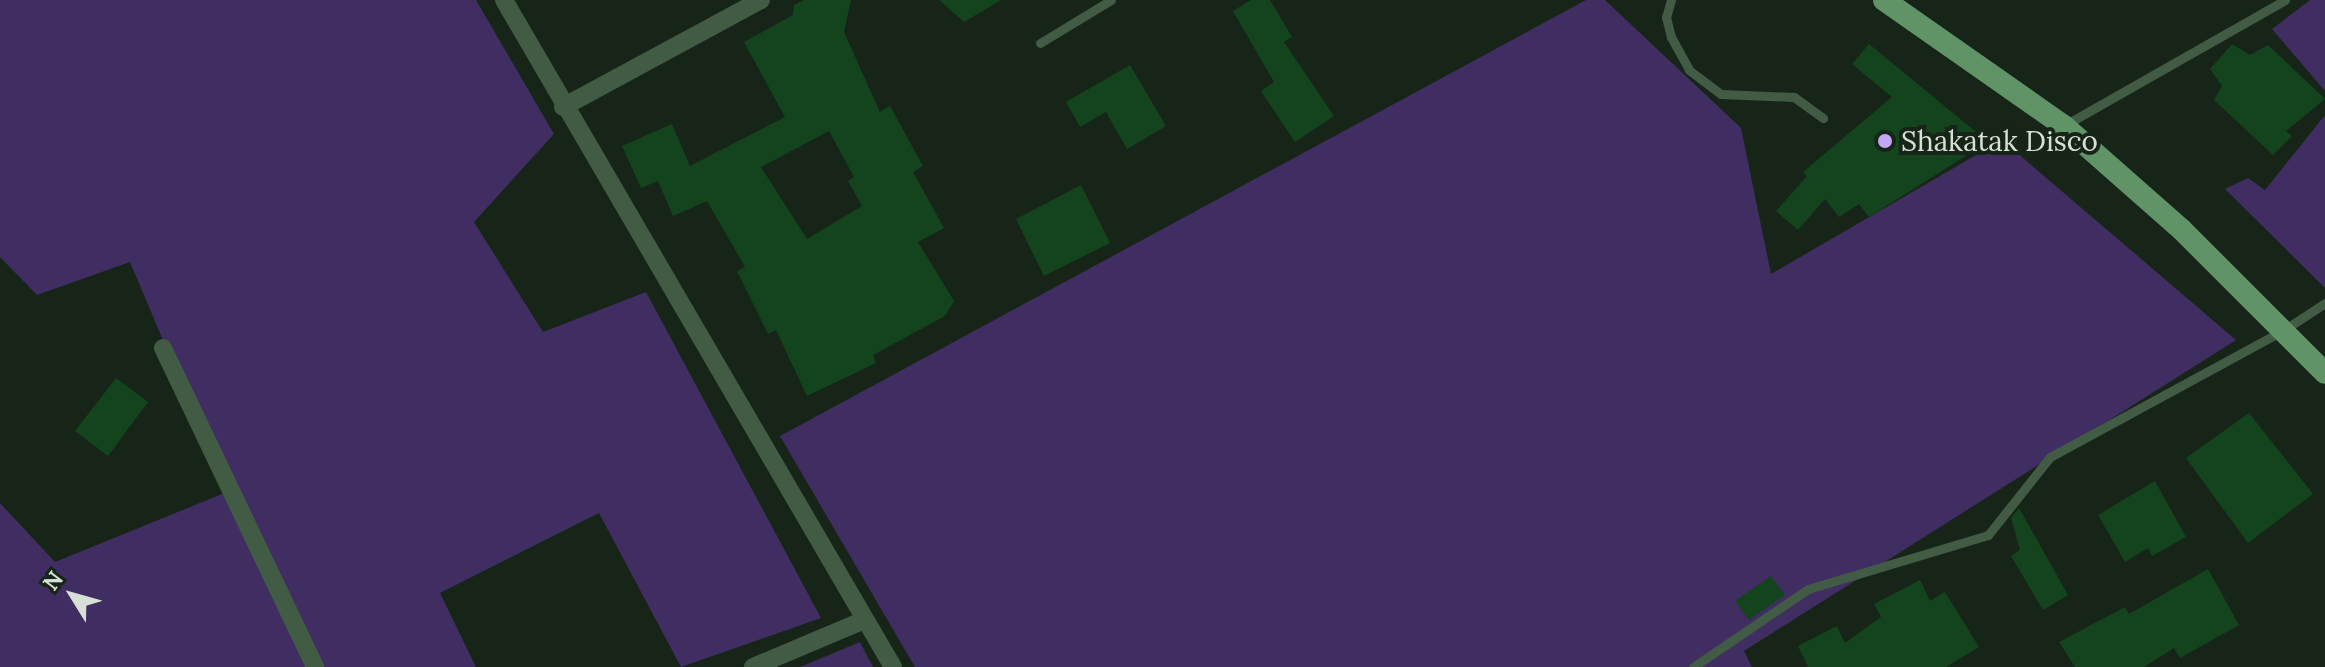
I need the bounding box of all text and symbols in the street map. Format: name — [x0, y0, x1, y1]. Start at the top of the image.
place label: Shakatak Disco — [1901, 124, 2098, 158]
marker: Shakatak Disco — [1876, 132, 1894, 150]
north arrow — [32, 555, 112, 635]
text: N — [37, 565, 69, 596]

